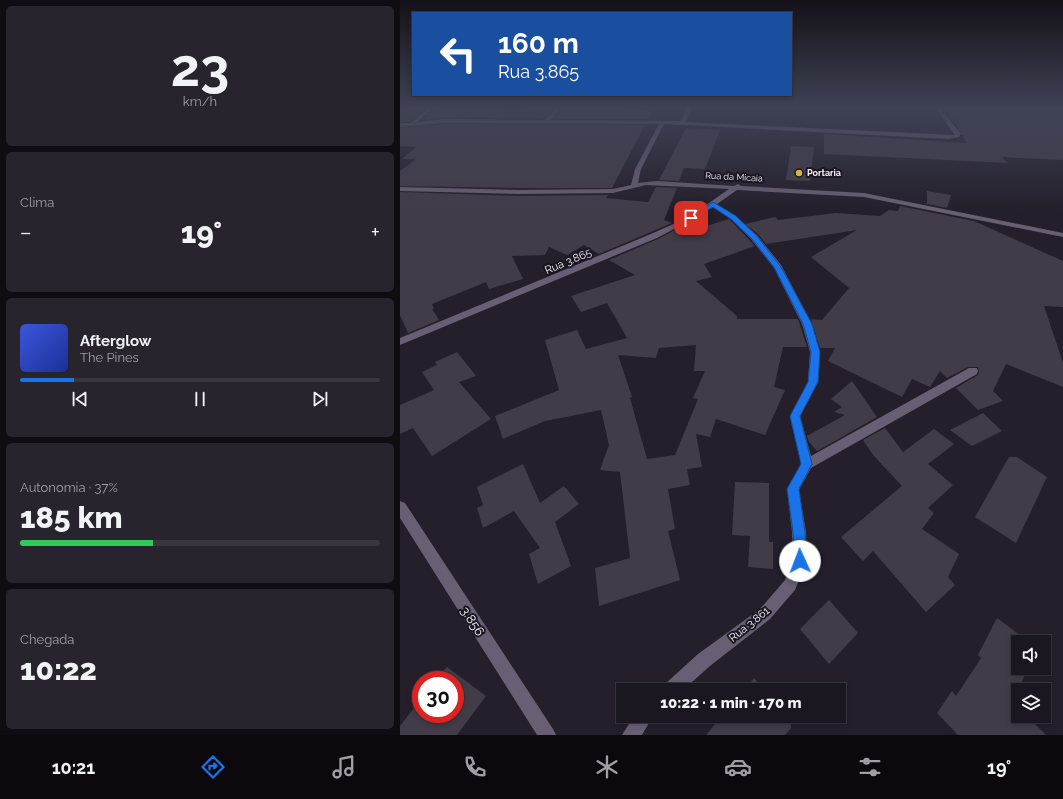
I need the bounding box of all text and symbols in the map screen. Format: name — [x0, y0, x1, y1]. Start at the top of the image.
text: 160 m — [498, 27, 579, 60]
icon: left — [432, 28, 484, 80]
text: 23 — [171, 37, 229, 98]
text: Rua 3.865 — [498, 61, 579, 82]
text: km/h — [183, 94, 217, 109]
marker: Portaria — [794, 168, 804, 178]
place label: Portaria — [807, 168, 841, 178]
street label: Rua da Micaia — [705, 170, 763, 184]
text: Clima — [20, 195, 54, 210]
pin — [674, 201, 708, 235]
icon: arrive — [680, 207, 702, 229]
text: 19° — [181, 215, 222, 250]
text: − — [20, 219, 32, 245]
text: + — [371, 219, 380, 245]
street label: Rua 3.865 — [543, 246, 594, 277]
text: Afterglow — [80, 332, 151, 350]
text: The Pines — [80, 350, 139, 365]
icon: previous — [69, 388, 91, 410]
icon: pause — [189, 388, 211, 410]
icon: next — [309, 388, 331, 410]
text: Autonomia · 37% — [20, 480, 118, 495]
text: 185 km — [20, 500, 123, 535]
position arrow — [779, 540, 821, 582]
street label: 3.856 — [458, 604, 488, 639]
street label: Rua 3.861 — [726, 604, 772, 645]
text: Chegada — [20, 632, 74, 647]
map controls — [1011, 635, 1051, 723]
button: sound — [1011, 635, 1051, 675]
text: 10:22 — [20, 652, 97, 687]
speed limit sign: 30 — [412, 671, 464, 723]
button: layers — [1011, 683, 1051, 723]
text: 10:22 · 1 min · 170 m — [660, 694, 802, 712]
icon: directions — [199, 753, 227, 781]
icon: music — [330, 753, 358, 781]
icon: phone — [461, 753, 489, 781]
icon: climate — [593, 753, 621, 781]
icon: car — [724, 753, 752, 781]
icon: filters — [856, 753, 884, 781]
text: 10:21 — [52, 757, 95, 778]
text: 19° — [987, 757, 1011, 778]

